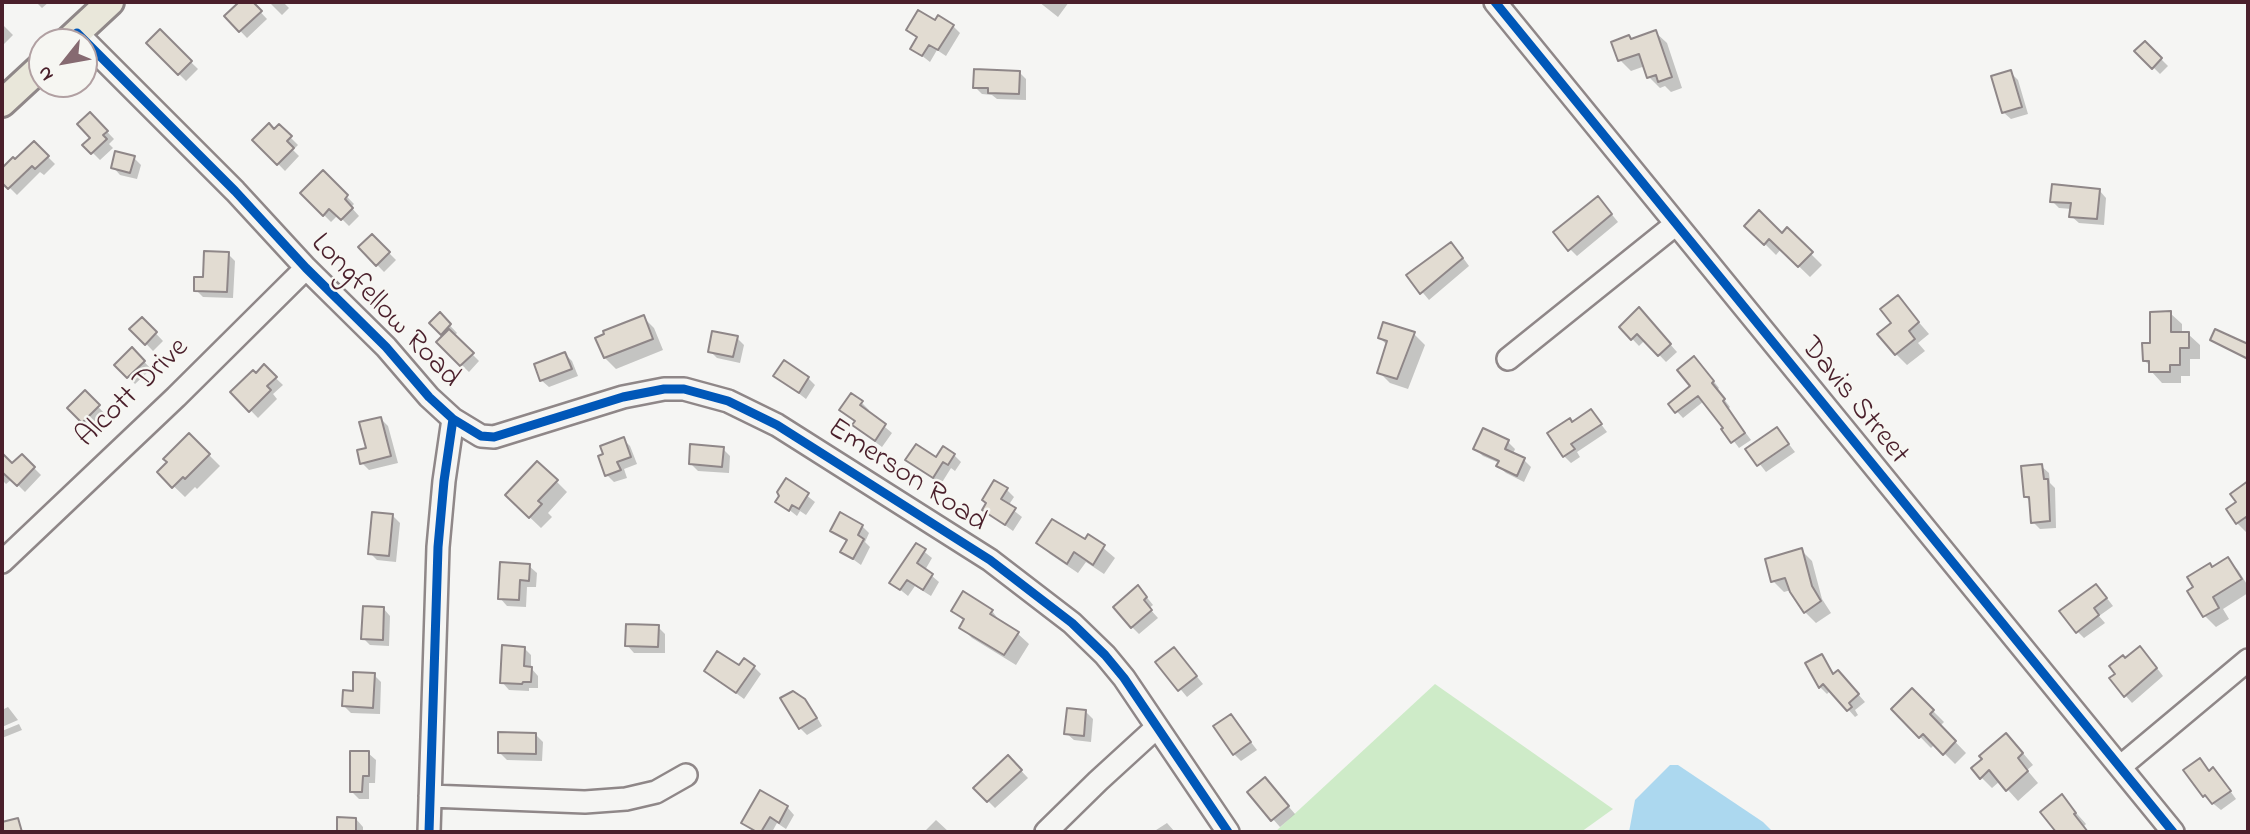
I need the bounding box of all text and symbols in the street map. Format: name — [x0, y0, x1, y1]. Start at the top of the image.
north arrow — [28, 28, 98, 98]
text: N — [31, 61, 61, 86]
street label: Longfellow Road — [301, 227, 467, 397]
street label: Alcott Drive — [70, 331, 198, 457]
street label: Davis Street — [1791, 331, 1915, 473]
street label: Emerson Road — [820, 412, 992, 542]

